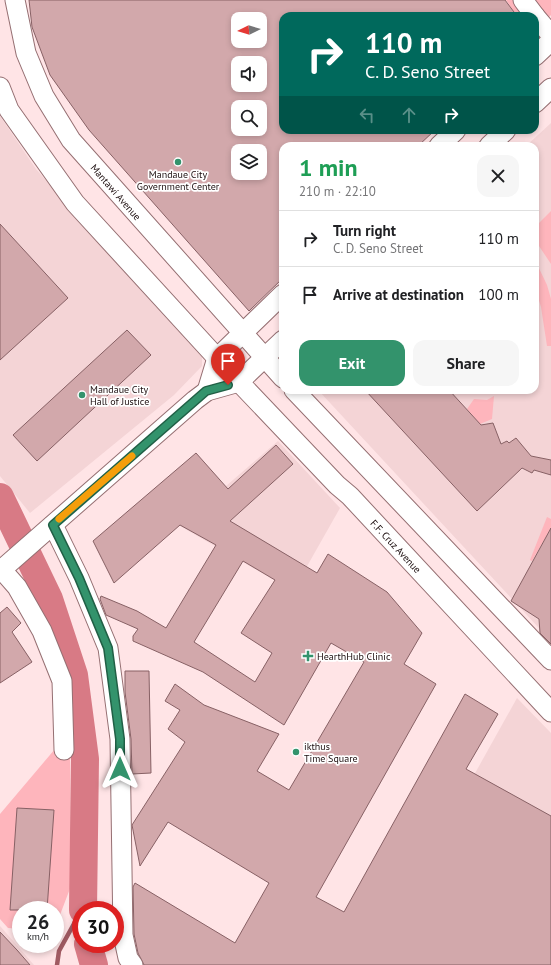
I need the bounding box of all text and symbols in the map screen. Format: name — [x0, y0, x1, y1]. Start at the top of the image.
north arrow — [231, 12, 267, 48]
map controls — [231, 12, 267, 180]
text: 110 m — [365, 24, 442, 61]
icon: right — [299, 28, 351, 80]
button: sound — [231, 56, 267, 92]
text: C. D. Seno Street — [365, 60, 490, 83]
button: search — [231, 100, 267, 136]
icon: left — [356, 104, 378, 126]
icon: ahead — [398, 104, 420, 126]
icon: right — [440, 104, 462, 126]
button: layers — [231, 144, 267, 180]
text: 1 min — [299, 152, 358, 183]
button: close — [477, 155, 519, 197]
marker: Mandaue City Government Center — [173, 157, 183, 167]
street label: Mantawi Avenue — [88, 162, 144, 223]
place label: Mandaue City Government Center — [137, 168, 220, 193]
text: 210 m · 22:10 — [299, 183, 376, 200]
text: Turn right — [333, 221, 396, 240]
icon: right — [299, 228, 321, 250]
text: 110 m — [478, 229, 519, 248]
text: C. D. Seno Street — [333, 240, 423, 257]
icon: arrive — [299, 284, 321, 306]
text: Arrive at destination — [333, 285, 464, 304]
text: 100 m — [478, 285, 519, 304]
button: Exit — [299, 340, 405, 386]
button: Share — [413, 340, 519, 386]
pin — [211, 344, 245, 385]
icon: arrive — [217, 350, 239, 372]
place label: Mandaue City Hall of Justice — [90, 383, 149, 408]
marker: Mandaue City Hall of Justice — [77, 390, 87, 400]
street label: F.F. Cruz Avenue — [367, 517, 424, 576]
marker: HearthHub Clinic — [302, 650, 314, 662]
place label: HearthHub Clinic — [317, 650, 391, 663]
place label: ikthus Time Square — [304, 740, 358, 765]
marker: ikthus Time Square — [291, 747, 301, 757]
position arrow — [99, 748, 141, 790]
speed limit sign: 30 — [72, 901, 124, 953]
text: 26 — [27, 909, 49, 935]
text: km/h — [27, 930, 49, 943]

